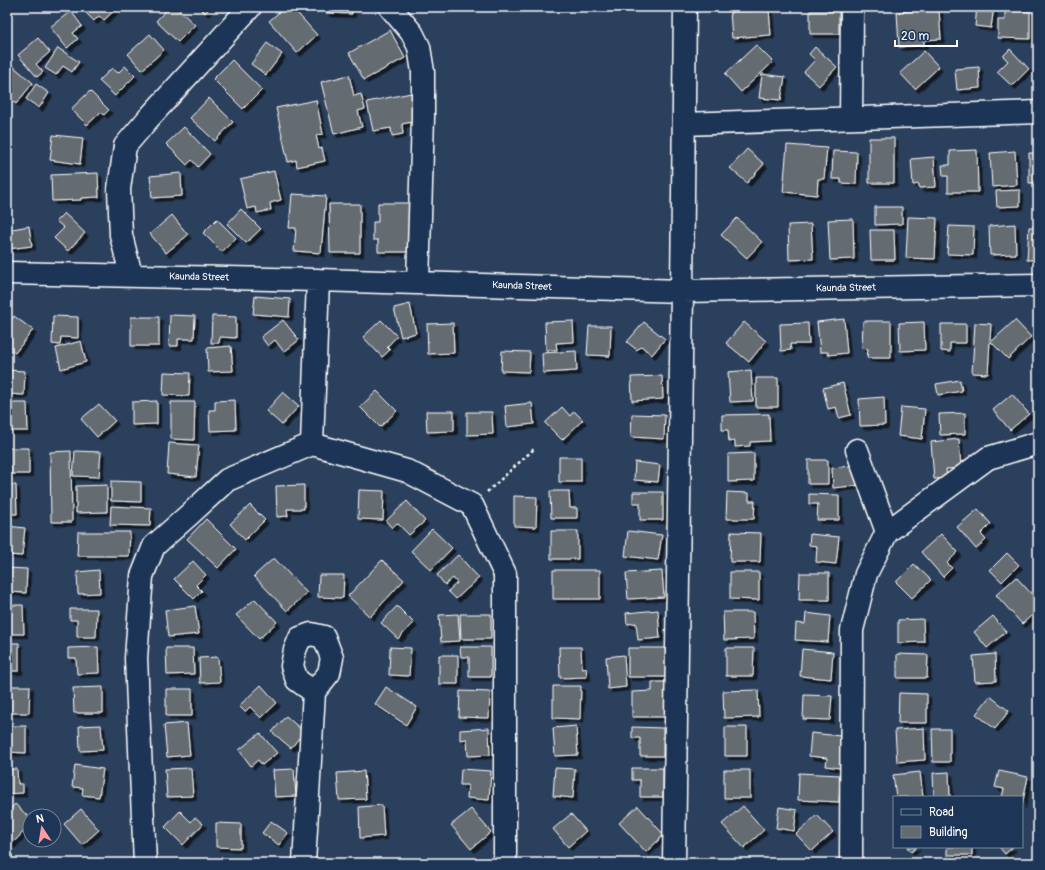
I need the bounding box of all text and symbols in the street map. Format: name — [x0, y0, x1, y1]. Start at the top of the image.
scale bar — [895, 22, 957, 48]
text: 20 m — [901, 29, 930, 44]
street label: Kaunda Street — [169, 270, 230, 284]
street label: Kaunda Street — [492, 279, 553, 293]
street label: Kaunda Street — [816, 281, 877, 295]
legend — [893, 796, 1023, 848]
text: Road — [929, 805, 954, 820]
north arrow — [22, 808, 62, 848]
text: N — [35, 811, 46, 826]
text: Building — [929, 825, 968, 840]

